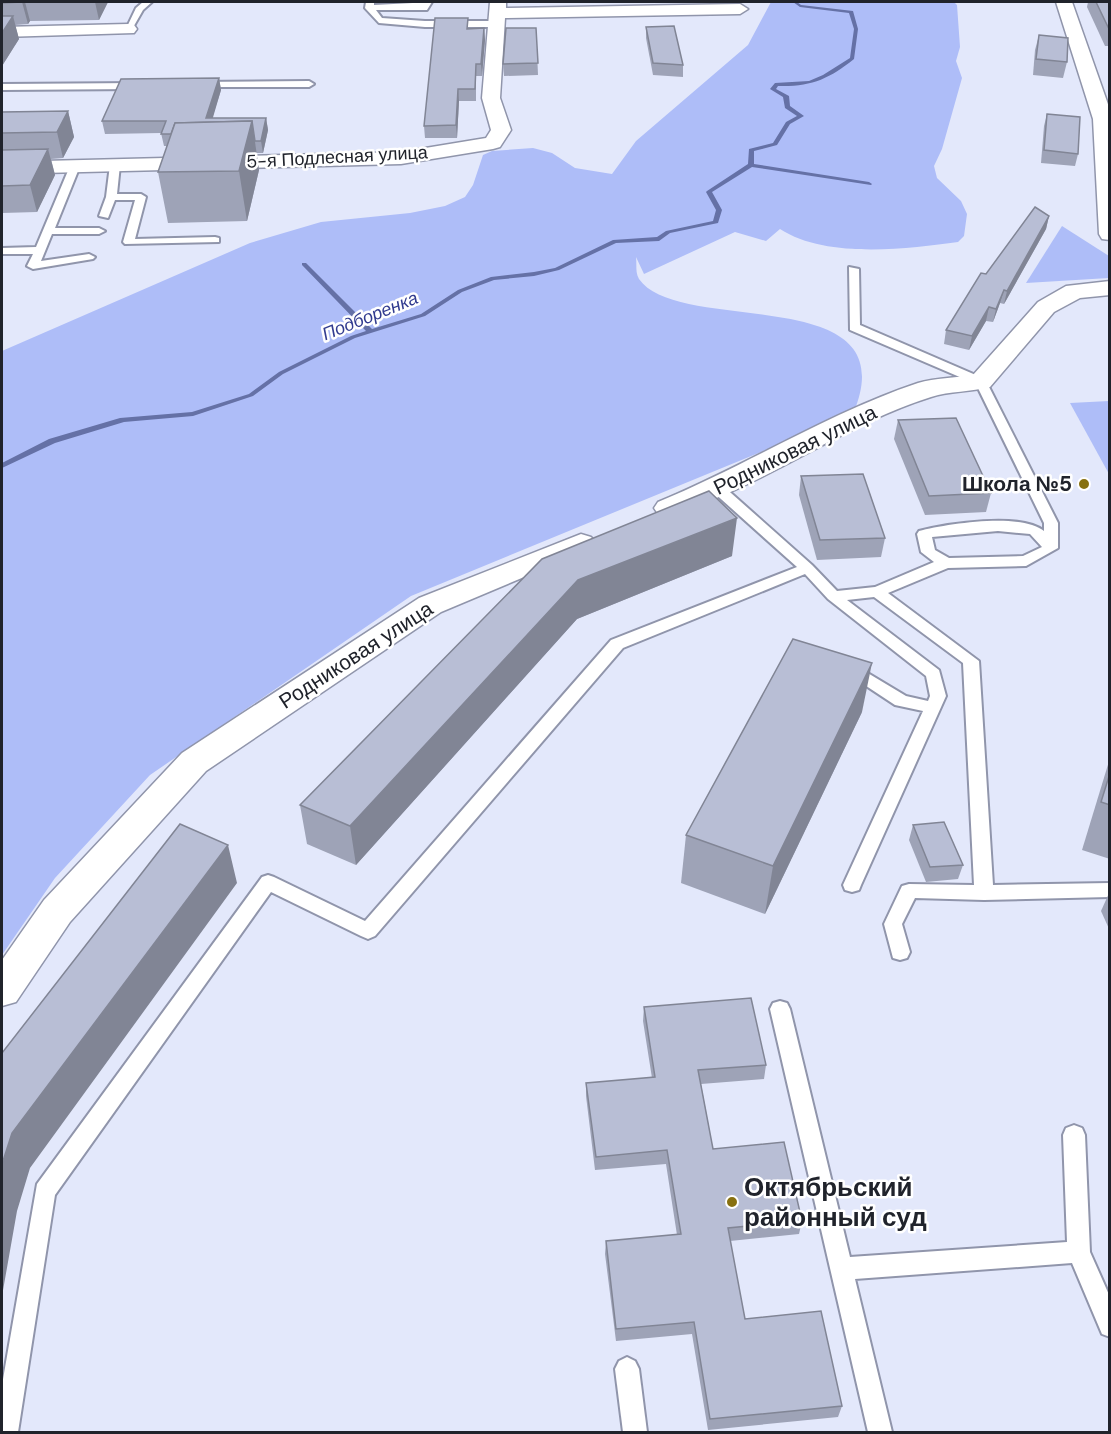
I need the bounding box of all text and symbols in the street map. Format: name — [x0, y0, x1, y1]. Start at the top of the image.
street label: 5-я Подлесная улица — [246, 140, 429, 174]
water label: Подборенка — [318, 286, 422, 346]
street label: Родниковая улица — [709, 398, 882, 502]
place label: Школа №5 — [962, 470, 1072, 498]
marker: Школа №5 — [1077, 477, 1091, 491]
street label: Родниковая улица — [274, 595, 439, 715]
place label: Октябрьский районный суд — [744, 1170, 927, 1234]
marker: Октябрьский районный суд — [725, 1195, 739, 1209]

